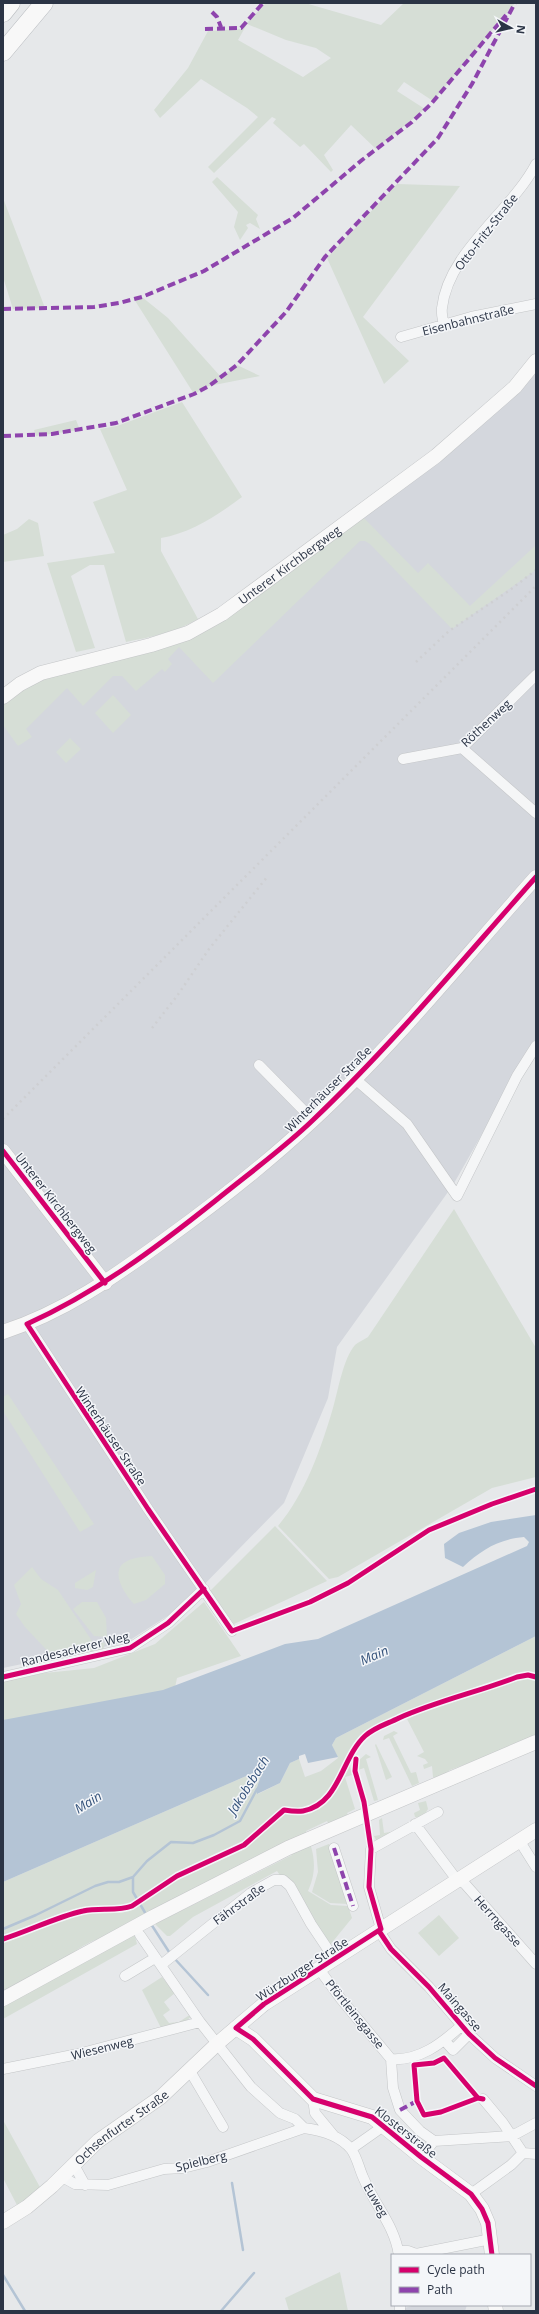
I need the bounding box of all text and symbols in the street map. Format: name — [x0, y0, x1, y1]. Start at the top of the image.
north arrow — [491, 8, 531, 48]
text: N — [513, 24, 529, 35]
street label: Otto-Fritz-Straße — [451, 190, 522, 274]
street label: Eisenbahnstraße — [420, 300, 516, 340]
street label: Unterer Kirchbergweg — [235, 521, 344, 608]
street label: Röthenweg — [457, 695, 515, 751]
street label: Winterhäuser Straße — [281, 1042, 375, 1136]
street label: Unterer Kirchbergweg — [11, 1149, 101, 1257]
street label: Winterhäuser Straße — [72, 1383, 151, 1489]
street label: Randesackerer Weg — [19, 1627, 131, 1671]
water label: Main — [357, 1641, 391, 1669]
water label: Jakobsbach — [221, 1752, 273, 1820]
water label: Main — [71, 1787, 105, 1817]
street label: Fährstraße — [209, 1879, 269, 1929]
street label: Herrngasse — [470, 1891, 526, 1951]
street label: Würzburger Straße — [253, 1933, 351, 2005]
street label: Pförtleinsgasse — [322, 1976, 388, 2053]
street label: Maingasse — [434, 1979, 486, 2035]
street label: Wiesenweg — [69, 2032, 135, 2064]
street label: Ochsenfurter Straße — [70, 2086, 172, 2168]
street label: Klosterstraße — [371, 2102, 441, 2162]
street label: Spielberg — [174, 2146, 229, 2176]
street label: Euweg — [359, 2180, 393, 2221]
legend — [391, 2254, 531, 2306]
text: Cycle path — [427, 2261, 485, 2278]
text: Path — [427, 2281, 453, 2298]

